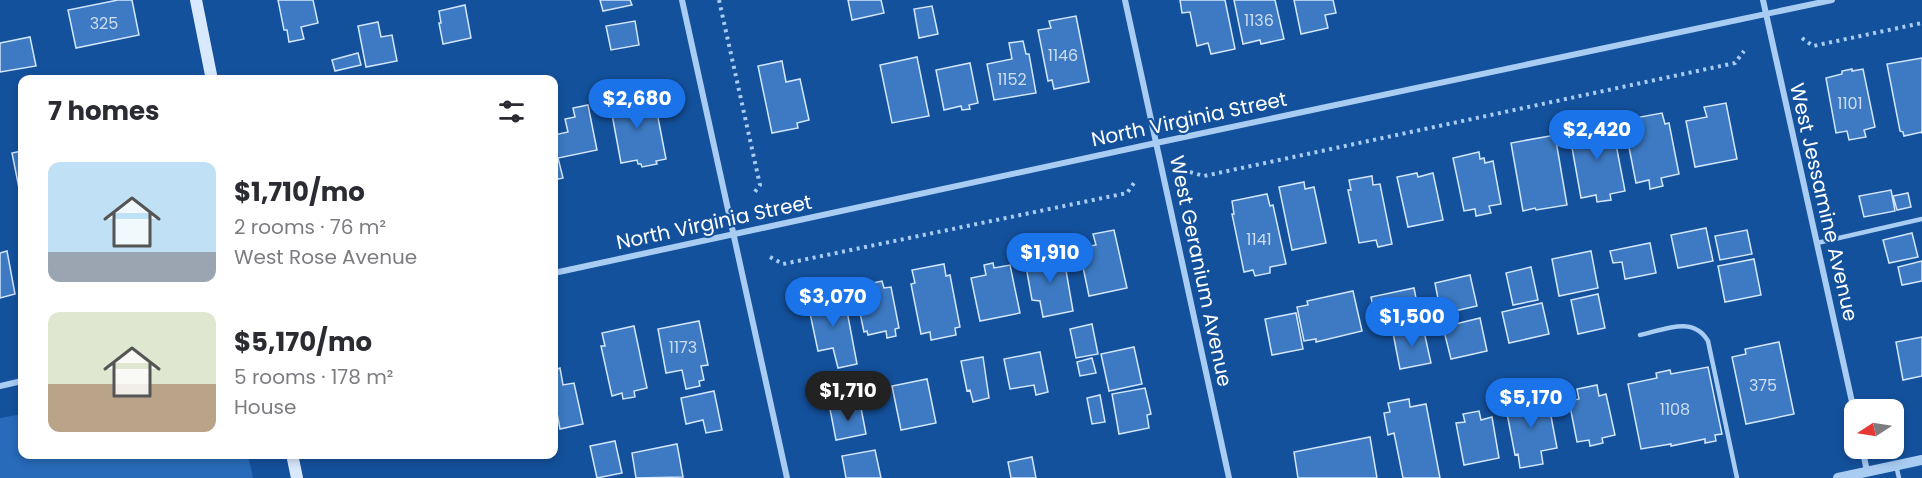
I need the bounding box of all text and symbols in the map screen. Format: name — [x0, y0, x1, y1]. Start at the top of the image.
house number: 1136 — [1244, 9, 1274, 32]
house number: 325 — [90, 12, 118, 35]
house number: 1146 — [1048, 44, 1078, 67]
house number: 1152 — [997, 68, 1027, 91]
pin: $2,680 — [588, 79, 686, 130]
street label: West Jessamine Avenue — [1783, 80, 1865, 324]
text: $2,680 — [602, 84, 672, 112]
street label: North Virginia Street — [1089, 85, 1289, 153]
house number: 1101 — [1837, 92, 1863, 115]
text: 7 homes — [48, 93, 160, 129]
icon: filters — [495, 95, 528, 128]
pin: $2,420 — [1548, 110, 1646, 161]
text: $2,420 — [1563, 115, 1631, 143]
street label: West Geranium Avenue — [1163, 153, 1239, 389]
text: $1,710/mo — [234, 174, 365, 210]
icon: home — [96, 186, 168, 258]
street label: North Virginia Street — [614, 188, 814, 256]
text: 2 rooms · 76 m² — [234, 213, 386, 241]
house number: 1141 — [1246, 228, 1272, 251]
pin: $1,910 — [1001, 233, 1099, 284]
text: $1,910 — [1020, 238, 1080, 266]
text: West Rose Avenue — [234, 243, 417, 271]
pin: $3,070 — [784, 277, 882, 328]
text: $3,070 — [799, 282, 867, 310]
pin: $1,500 — [1363, 297, 1461, 348]
text: $1,500 — [1379, 302, 1445, 330]
text: $5,170/mo — [234, 324, 372, 360]
icon: home — [96, 336, 168, 408]
house number: 1173 — [669, 336, 697, 359]
text: 5 rooms · 178 m² — [234, 363, 393, 391]
pin: $1,710 — [799, 371, 897, 422]
house number: 375 — [1749, 374, 1777, 397]
text: $1,710 — [819, 376, 877, 404]
pin: $5,170 — [1482, 378, 1580, 429]
text: $5,170 — [1499, 383, 1563, 411]
text: House — [234, 393, 296, 421]
house number: 1108 — [1660, 398, 1690, 421]
north arrow — [1844, 399, 1904, 459]
map controls — [1844, 399, 1904, 459]

